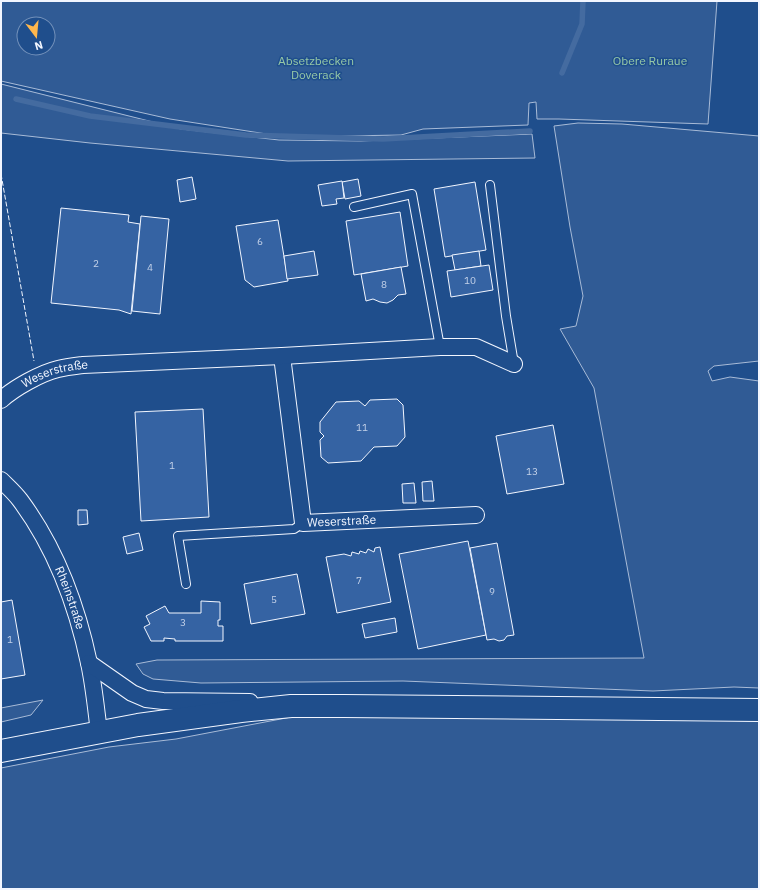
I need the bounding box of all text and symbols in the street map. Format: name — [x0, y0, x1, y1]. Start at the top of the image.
north arrow — [16, 16, 56, 56]
text: N — [33, 38, 45, 53]
park label: Absetzbecken Doverack — [278, 53, 354, 82]
park label: Obere Ruraue — [613, 53, 688, 68]
house number: 6 — [257, 235, 263, 248]
house number: 2 — [93, 257, 99, 270]
house number: 4 — [147, 261, 153, 274]
house number: 10 — [464, 274, 476, 287]
house number: 8 — [381, 278, 387, 291]
street label: Weserstraße — [19, 357, 89, 391]
house number: 11 — [356, 421, 368, 434]
house number: 1 — [169, 459, 175, 472]
house number: 13 — [526, 465, 538, 478]
street label: Weserstraße — [307, 512, 377, 530]
street label: Rheinstraße — [52, 564, 89, 631]
house number: 7 — [356, 574, 362, 587]
house number: 9 — [489, 585, 495, 598]
house number: 5 — [271, 593, 277, 606]
house number: 3 — [180, 616, 186, 629]
house number: 1 — [7, 633, 13, 646]

